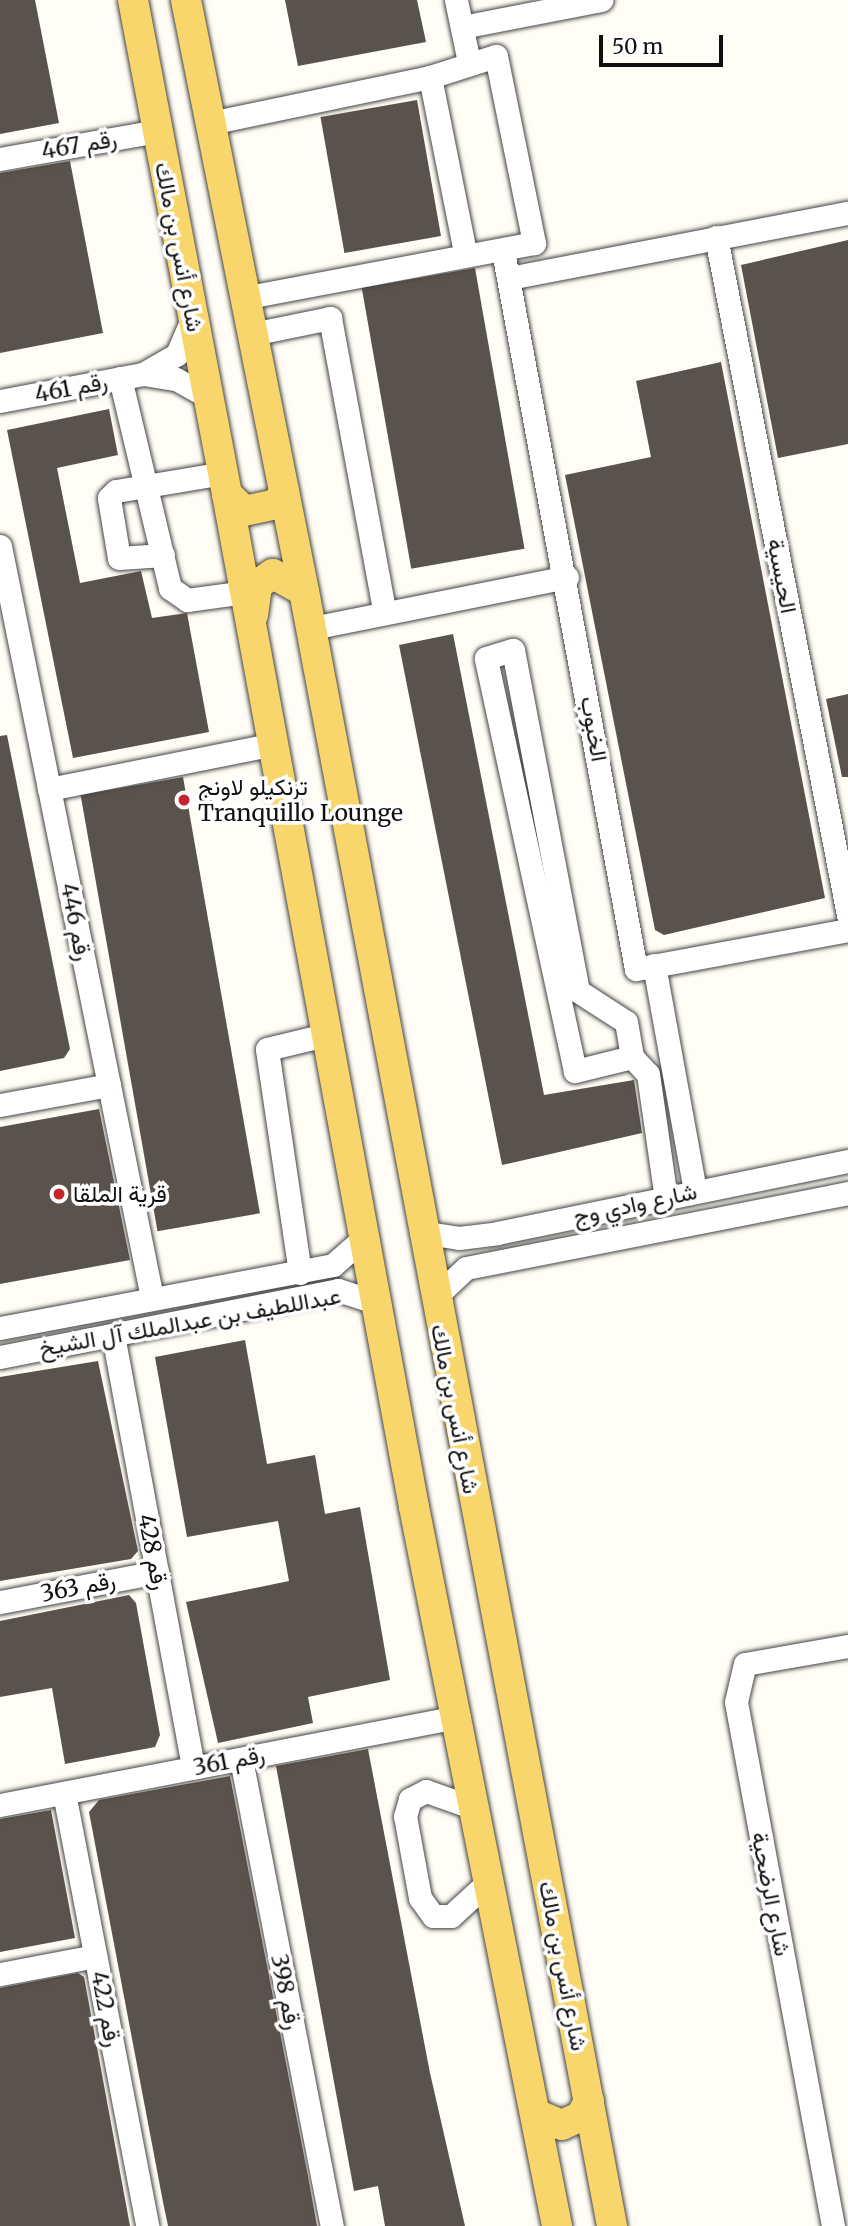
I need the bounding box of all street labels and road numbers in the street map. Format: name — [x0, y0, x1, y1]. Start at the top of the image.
street label: رقم 467 — [39, 125, 119, 165]
street label: شارع أنس بن مالك — [149, 160, 209, 334]
street label: رقم 461 — [32, 367, 110, 409]
street label: الحيسية — [761, 536, 803, 616]
street label: الخبوب — [575, 694, 613, 764]
street label: رقم 446 — [55, 881, 97, 963]
street label: شارع وادي وج — [571, 1177, 699, 1231]
street label: عبداللطيف بن عبدالملك آل الشيخ — [37, 1282, 343, 1362]
street label: شارع أنس بن مالك — [425, 1322, 485, 1496]
street label: رقم 428 — [132, 1512, 174, 1592]
street label: رقم 363 — [38, 1566, 118, 1608]
street label: رقم 361 — [191, 1741, 267, 1781]
street label: شارع الرضحية — [745, 1830, 797, 1958]
street label: شارع أنس بن مالك — [533, 1879, 593, 2053]
street label: رقم 398 — [265, 1952, 307, 2032]
street label: رقم 422 — [85, 1969, 127, 2049]

